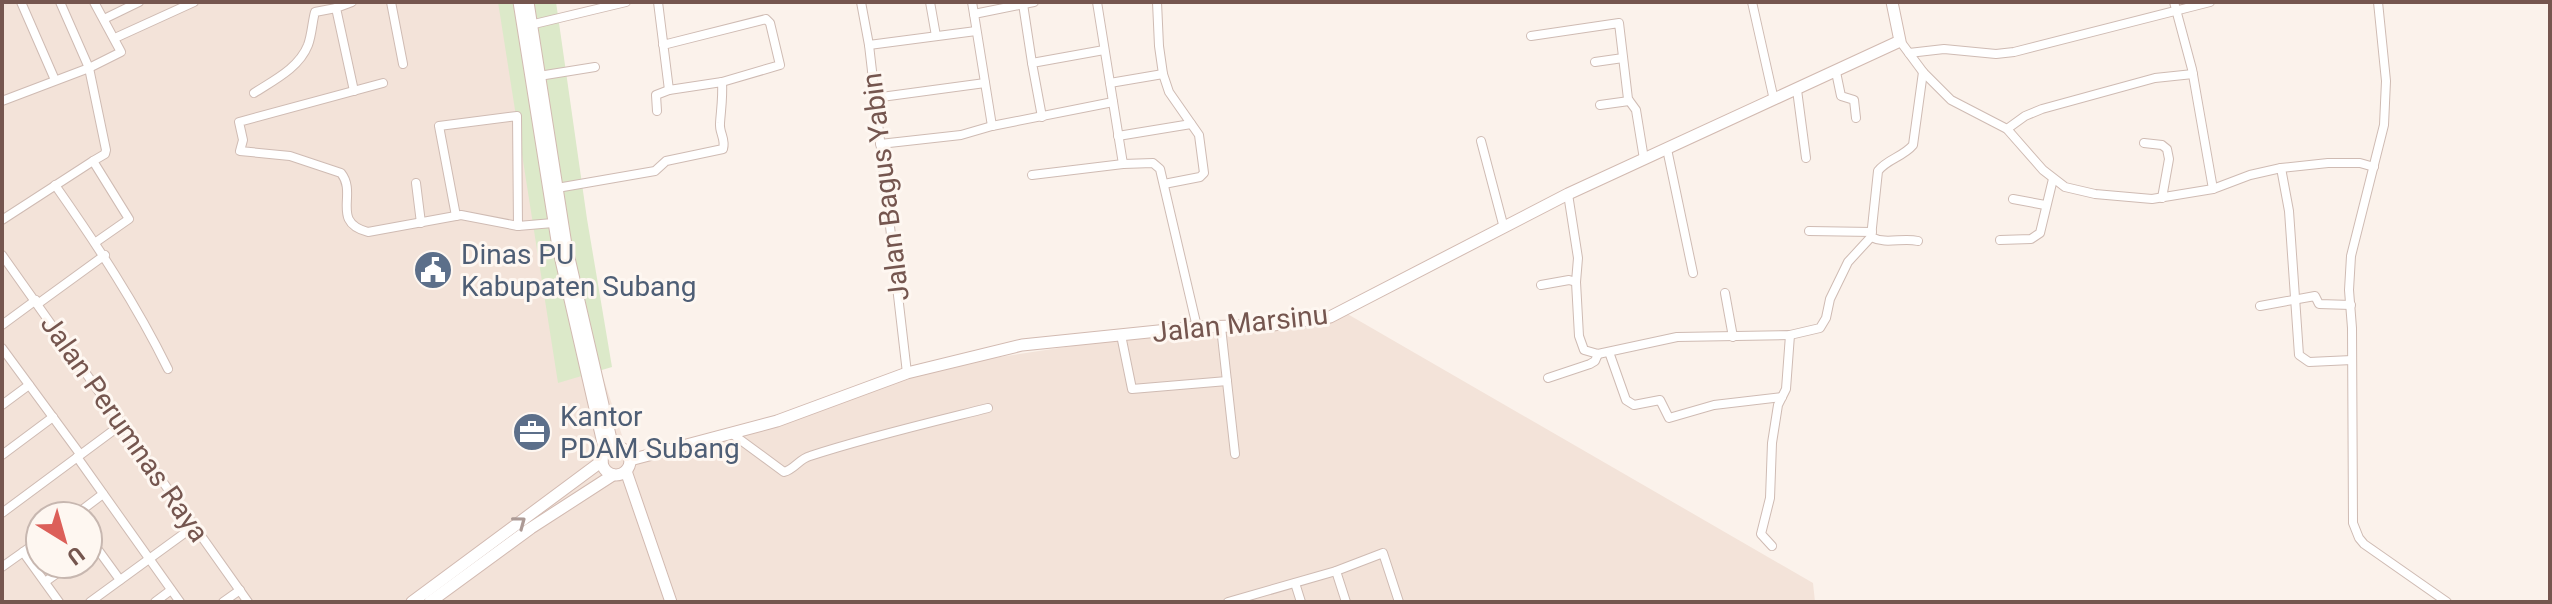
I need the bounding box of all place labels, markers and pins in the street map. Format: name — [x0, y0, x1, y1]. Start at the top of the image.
place label: Dinas PU Kabupaten Subang — [461, 238, 697, 303]
public building icon: Dinas PU Kabupaten Subang — [412, 249, 454, 291]
place label: Kantor PDAM Subang — [560, 400, 740, 465]
office icon: Kantor PDAM Subang — [511, 411, 553, 453]

